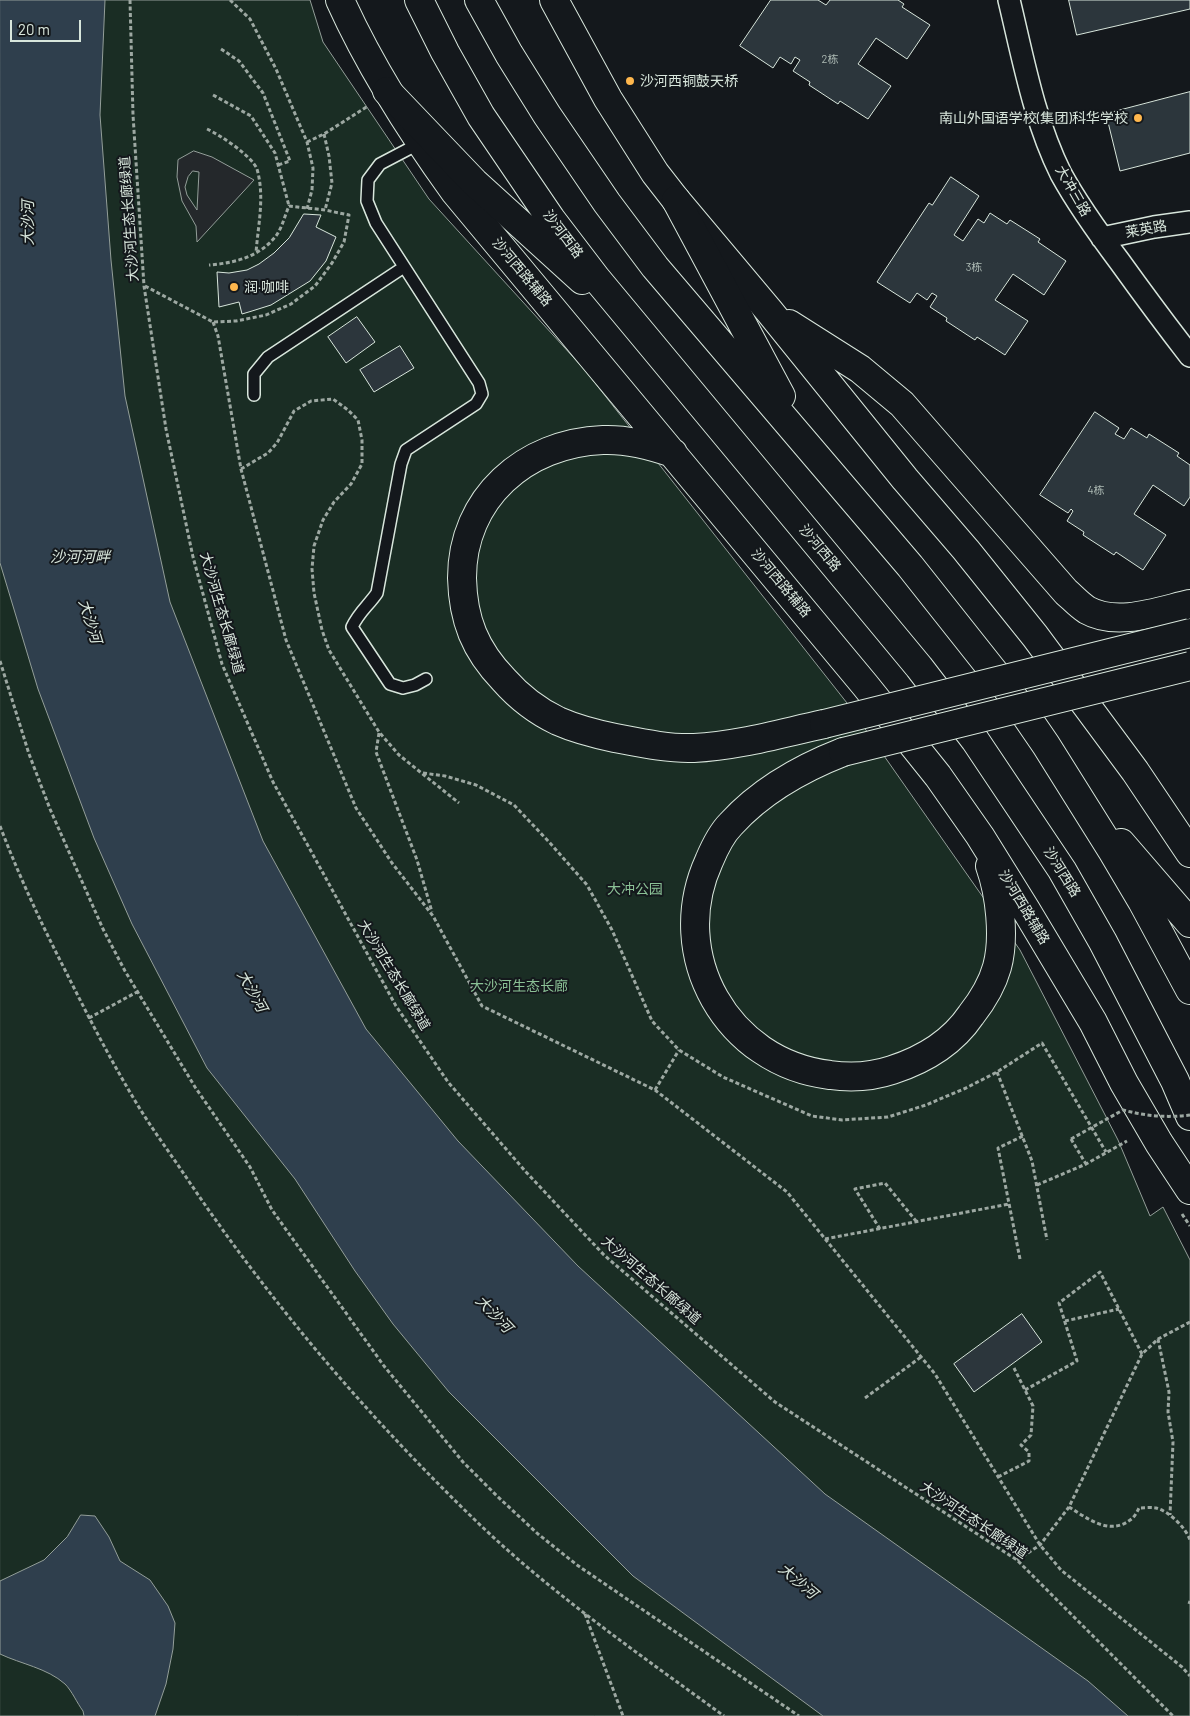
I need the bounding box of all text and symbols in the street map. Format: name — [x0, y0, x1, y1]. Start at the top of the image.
scale bar — [12, 10, 84, 42]
text: 20 m — [18, 20, 50, 38]
house number: 2栋 — [822, 52, 838, 66]
place label: 沙河西铜鼓天桥 — [640, 73, 738, 89]
marker: 沙河西铜鼓天桥 — [624, 75, 636, 87]
place label: 南山外国语学校(集团)科华学校 — [939, 110, 1128, 126]
marker: 南山外国语学校(集团)科华学校 — [1132, 112, 1144, 124]
street label: 大沙河生态长廊绿道 — [116, 156, 142, 282]
street label: 大冲三路 — [1052, 163, 1094, 219]
water label: 大沙河 — [19, 201, 37, 245]
street label: 沙河西路 — [539, 207, 587, 261]
street label: 莱英路 — [1124, 217, 1168, 241]
street label: 沙河西路辅路 — [489, 234, 555, 310]
house number: 3栋 — [966, 260, 982, 274]
place label: 润·咖啡 — [244, 279, 289, 295]
marker: 润·咖啡 — [228, 281, 240, 293]
house number: 4栋 — [1087, 483, 1105, 497]
street label: 沙河西路 — [796, 521, 844, 575]
street label: 沙河西路辅路 — [748, 545, 814, 621]
water label: 沙河河畔 — [50, 548, 110, 566]
street label: 大沙河生态长廊绿道 — [197, 550, 247, 676]
water label: 大沙河 — [75, 597, 105, 645]
street label: 沙河西路 — [1040, 844, 1084, 900]
street label: 沙河西路辅路 — [995, 867, 1053, 947]
park label: 大冲公园 — [607, 881, 663, 897]
street label: 大沙河生态长廊绿道 — [354, 917, 434, 1033]
water label: 大沙河 — [233, 967, 271, 1015]
park label: 大沙河生态长廊 — [470, 978, 568, 994]
street label: 大沙河生态长廊绿道 — [598, 1232, 704, 1328]
water label: 大沙河 — [472, 1292, 516, 1336]
street label: 大沙河生态长廊绿道 — [917, 1478, 1031, 1562]
water label: 大沙河 — [775, 1560, 821, 1602]

